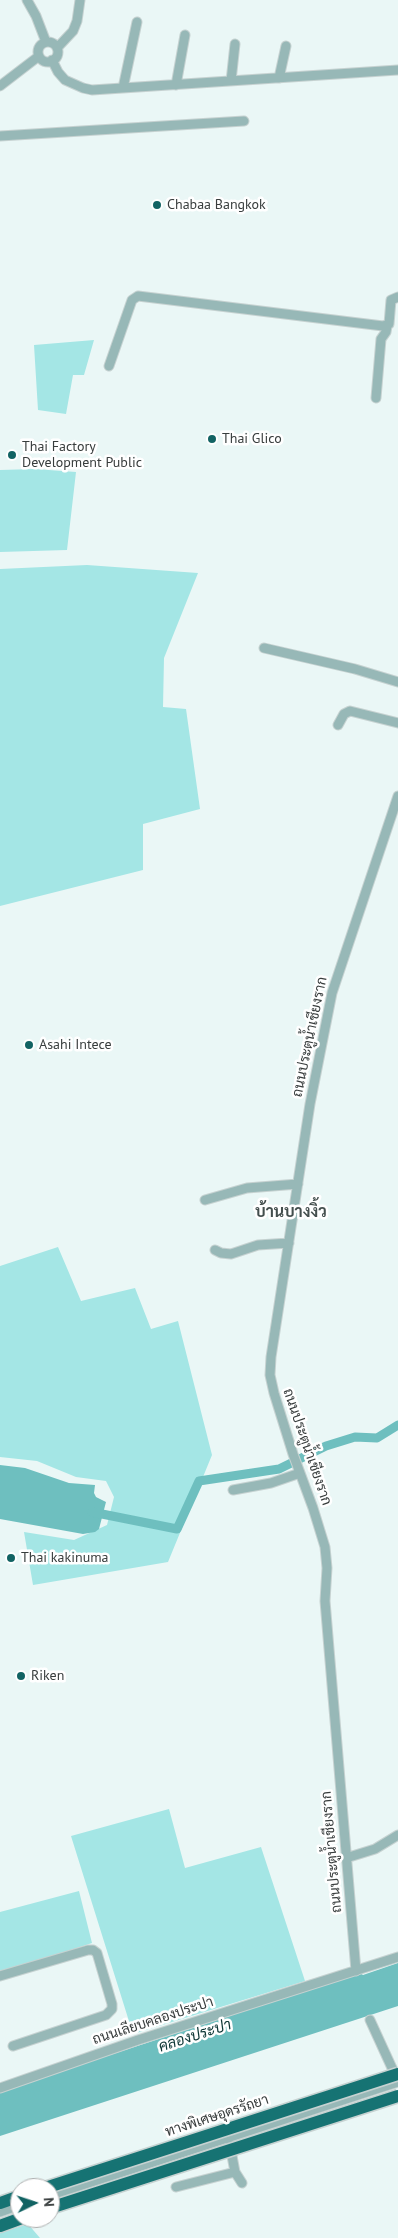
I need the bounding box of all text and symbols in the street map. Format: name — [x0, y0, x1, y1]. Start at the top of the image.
place label: Chabaa Bangkok — [167, 197, 266, 213]
marker: Chabaa Bangkok — [151, 199, 163, 211]
place label: Thai Glico — [222, 431, 282, 447]
marker: Thai Glico — [206, 433, 218, 445]
place label: Thai Factory Development Public — [22, 439, 142, 472]
marker: Thai Factory Development Public — [6, 449, 18, 461]
street label: ถนนประตูน้ำเชียงราก — [289, 975, 331, 1099]
place label: Asahi Intece — [39, 1037, 112, 1053]
marker: Asahi Intece — [23, 1039, 35, 1051]
district label: บ้านบางงิ้ว — [255, 1202, 327, 1222]
street label: ถนนประตูน้ำเชียงราก — [279, 1386, 335, 1508]
place label: Thai kakinuma — [21, 1550, 108, 1566]
marker: Thai kakinuma — [5, 1552, 17, 1564]
place label: Riken — [31, 1668, 64, 1684]
marker: Riken — [15, 1670, 27, 1682]
street label: ถนนประตูน้ำเชียงราก — [318, 1790, 346, 1914]
street label: ถนนเลียบคลองประปา — [90, 1994, 216, 2048]
water label: คลองประปา — [156, 2016, 234, 2056]
street label: ทางพิเศษอุดรรัถยา — [163, 2091, 271, 2141]
north arrow — [10, 2178, 60, 2228]
text: N — [40, 2197, 58, 2207]

